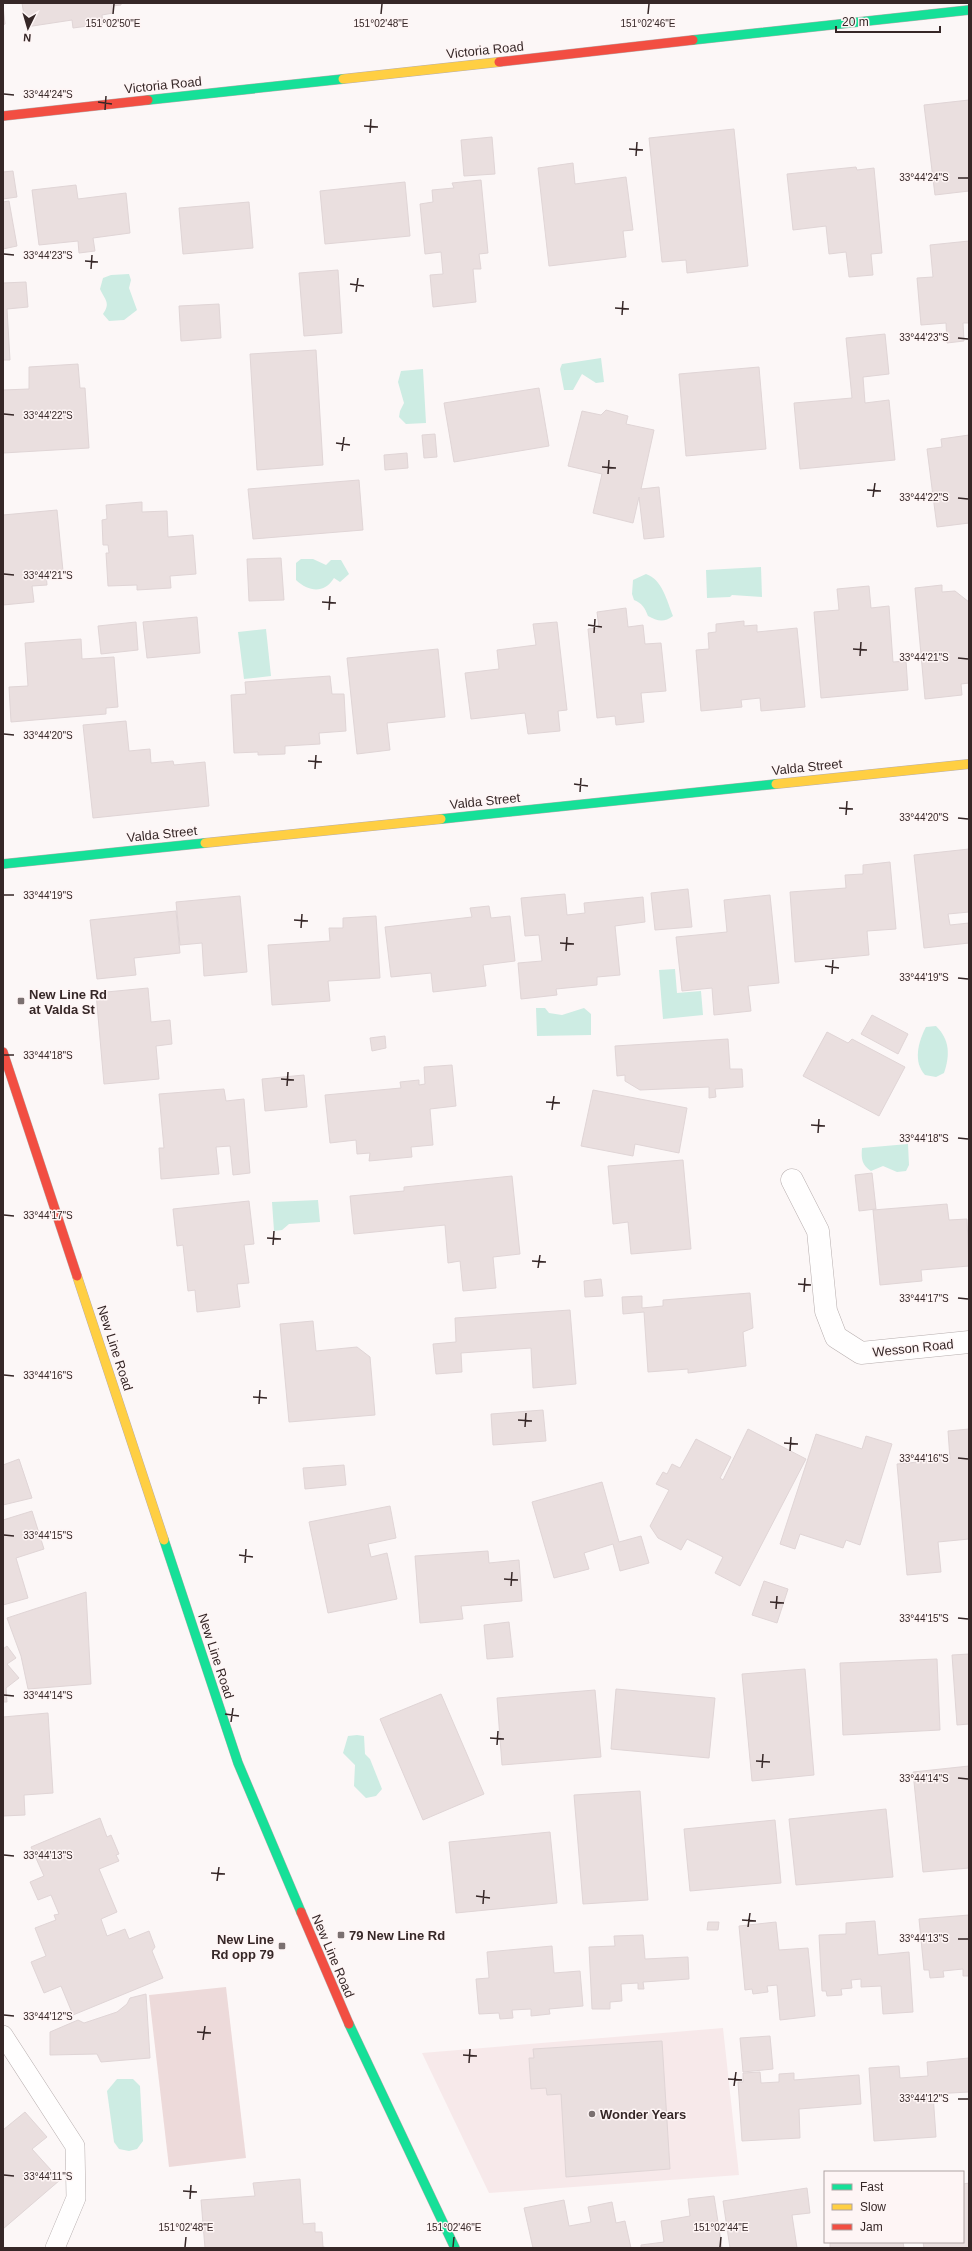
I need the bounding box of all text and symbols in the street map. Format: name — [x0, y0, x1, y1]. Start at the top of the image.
north arrow — [8, 8, 48, 48]
scale bar — [836, 8, 940, 34]
text: 20 m — [842, 15, 869, 29]
text: 151°02'50"E — [85, 18, 141, 29]
text: 151°02'48"E — [353, 18, 409, 29]
text: 151°02'46"E — [620, 18, 676, 29]
text: N — [23, 32, 32, 44]
street label: Victoria Road — [446, 38, 524, 62]
street label: Victoria Road — [124, 73, 202, 97]
text: 33°44'24"S — [23, 89, 73, 100]
text: 33°44'24"S — [899, 172, 949, 183]
text: 33°44'23"S — [23, 250, 73, 261]
text: 33°44'23"S — [899, 332, 949, 343]
text: 33°44'22"S — [23, 410, 73, 421]
text: 33°44'22"S — [899, 492, 949, 503]
text: 33°44'21"S — [23, 570, 73, 581]
text: 33°44'21"S — [899, 652, 949, 663]
text: 33°44'20"S — [23, 730, 73, 741]
street label: Valda Street — [771, 756, 843, 778]
street label: Valda Street — [449, 790, 521, 812]
text: 33°44'20"S — [899, 812, 949, 823]
street label: Valda Street — [126, 823, 198, 845]
text: 33°44'19"S — [23, 890, 73, 901]
text: 33°44'19"S — [899, 972, 949, 983]
place label: New Line Rd at Valda St — [29, 987, 107, 1017]
marker: New Line Rd at Valda St — [16, 996, 26, 1006]
text: 33°44'18"S — [23, 1050, 73, 1061]
text: 33°44'18"S — [899, 1133, 949, 1144]
text: 33°44'17"S — [23, 1210, 73, 1221]
text: 33°44'17"S — [899, 1293, 949, 1304]
street label: New Line Road — [94, 1303, 136, 1393]
street label: Wesson Road — [872, 1336, 954, 1360]
text: 33°44'16"S — [23, 1370, 73, 1381]
text: 33°44'16"S — [899, 1453, 949, 1464]
text: 33°44'15"S — [23, 1530, 73, 1541]
street label: New Line Road — [195, 1611, 237, 1701]
text: 33°44'15"S — [899, 1613, 949, 1624]
text: 33°44'14"S — [23, 1690, 73, 1701]
text: 33°44'14"S — [899, 1773, 949, 1784]
text: 33°44'13"S — [23, 1850, 73, 1861]
street label: New Line Road — [309, 1912, 357, 2000]
place label: 79 New Line Rd — [349, 1928, 445, 1943]
marker: 79 New Line Rd — [336, 1930, 346, 1940]
place label: New Line Rd opp 79 — [211, 1932, 274, 1962]
text: 33°44'13"S — [899, 1933, 949, 1944]
marker: New Line Rd opp 79 — [277, 1941, 287, 1951]
text: 33°44'12"S — [23, 2011, 73, 2022]
text: 33°44'12"S — [899, 2093, 949, 2104]
place label: Wonder Years — [600, 2107, 686, 2122]
marker: Wonder Years — [587, 2109, 597, 2119]
text: 33°44'11"S — [24, 2171, 73, 2182]
legend — [824, 2171, 964, 2243]
text: Fast — [860, 2180, 884, 2194]
text: Slow — [860, 2200, 886, 2214]
text: Jam — [860, 2220, 883, 2234]
text: 151°02'48"E — [158, 2222, 214, 2233]
text: 151°02'46"E — [426, 2222, 482, 2233]
text: 151°02'44"E — [693, 2222, 749, 2233]

